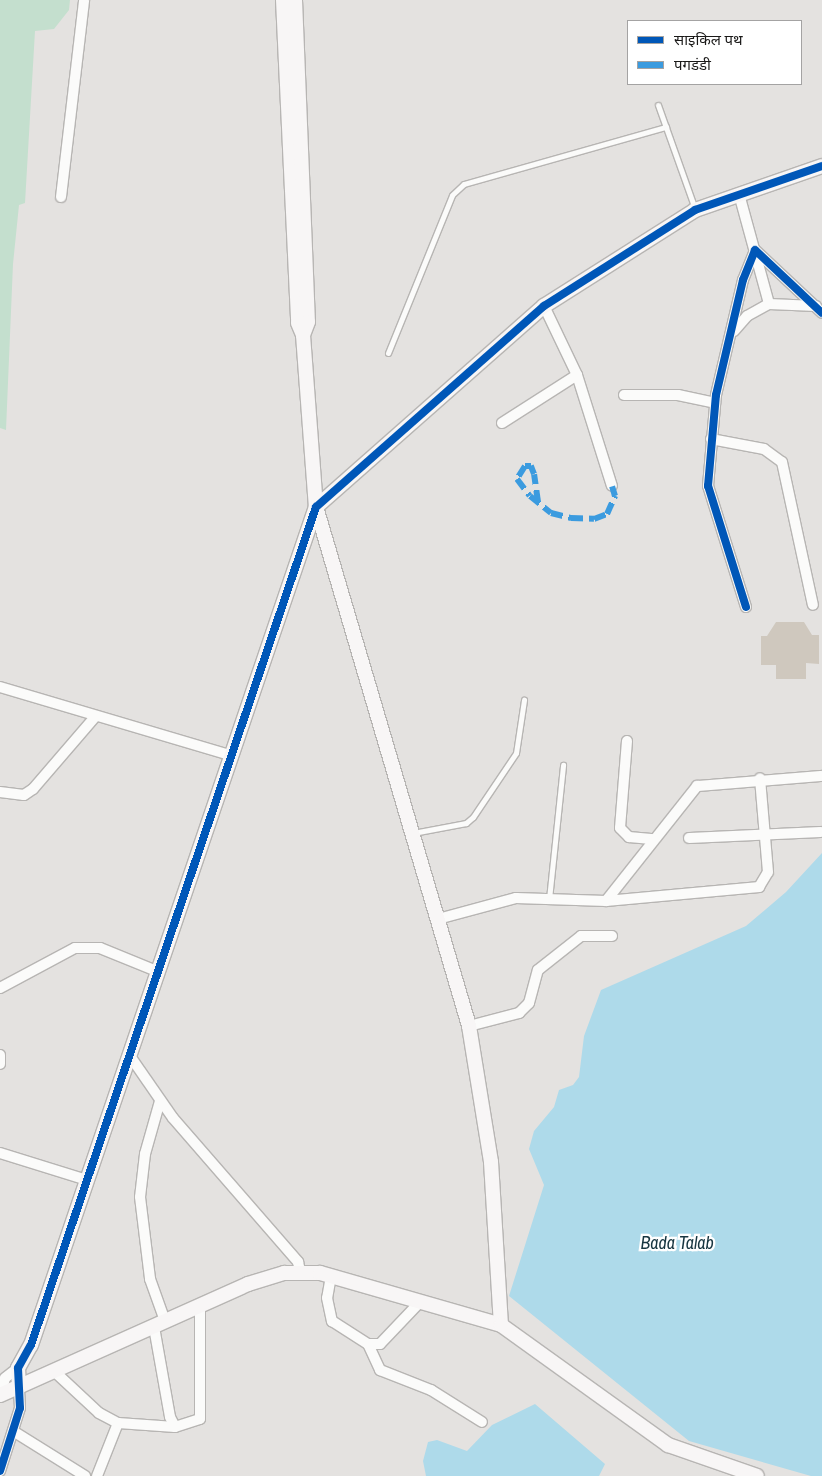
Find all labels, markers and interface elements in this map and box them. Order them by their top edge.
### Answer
legend [627,20,802,85]
text: साइकिल पथ [674,29,743,50]
text: पगडंडी [674,54,711,75]
water label: Bada Talab [640,1232,714,1254]

